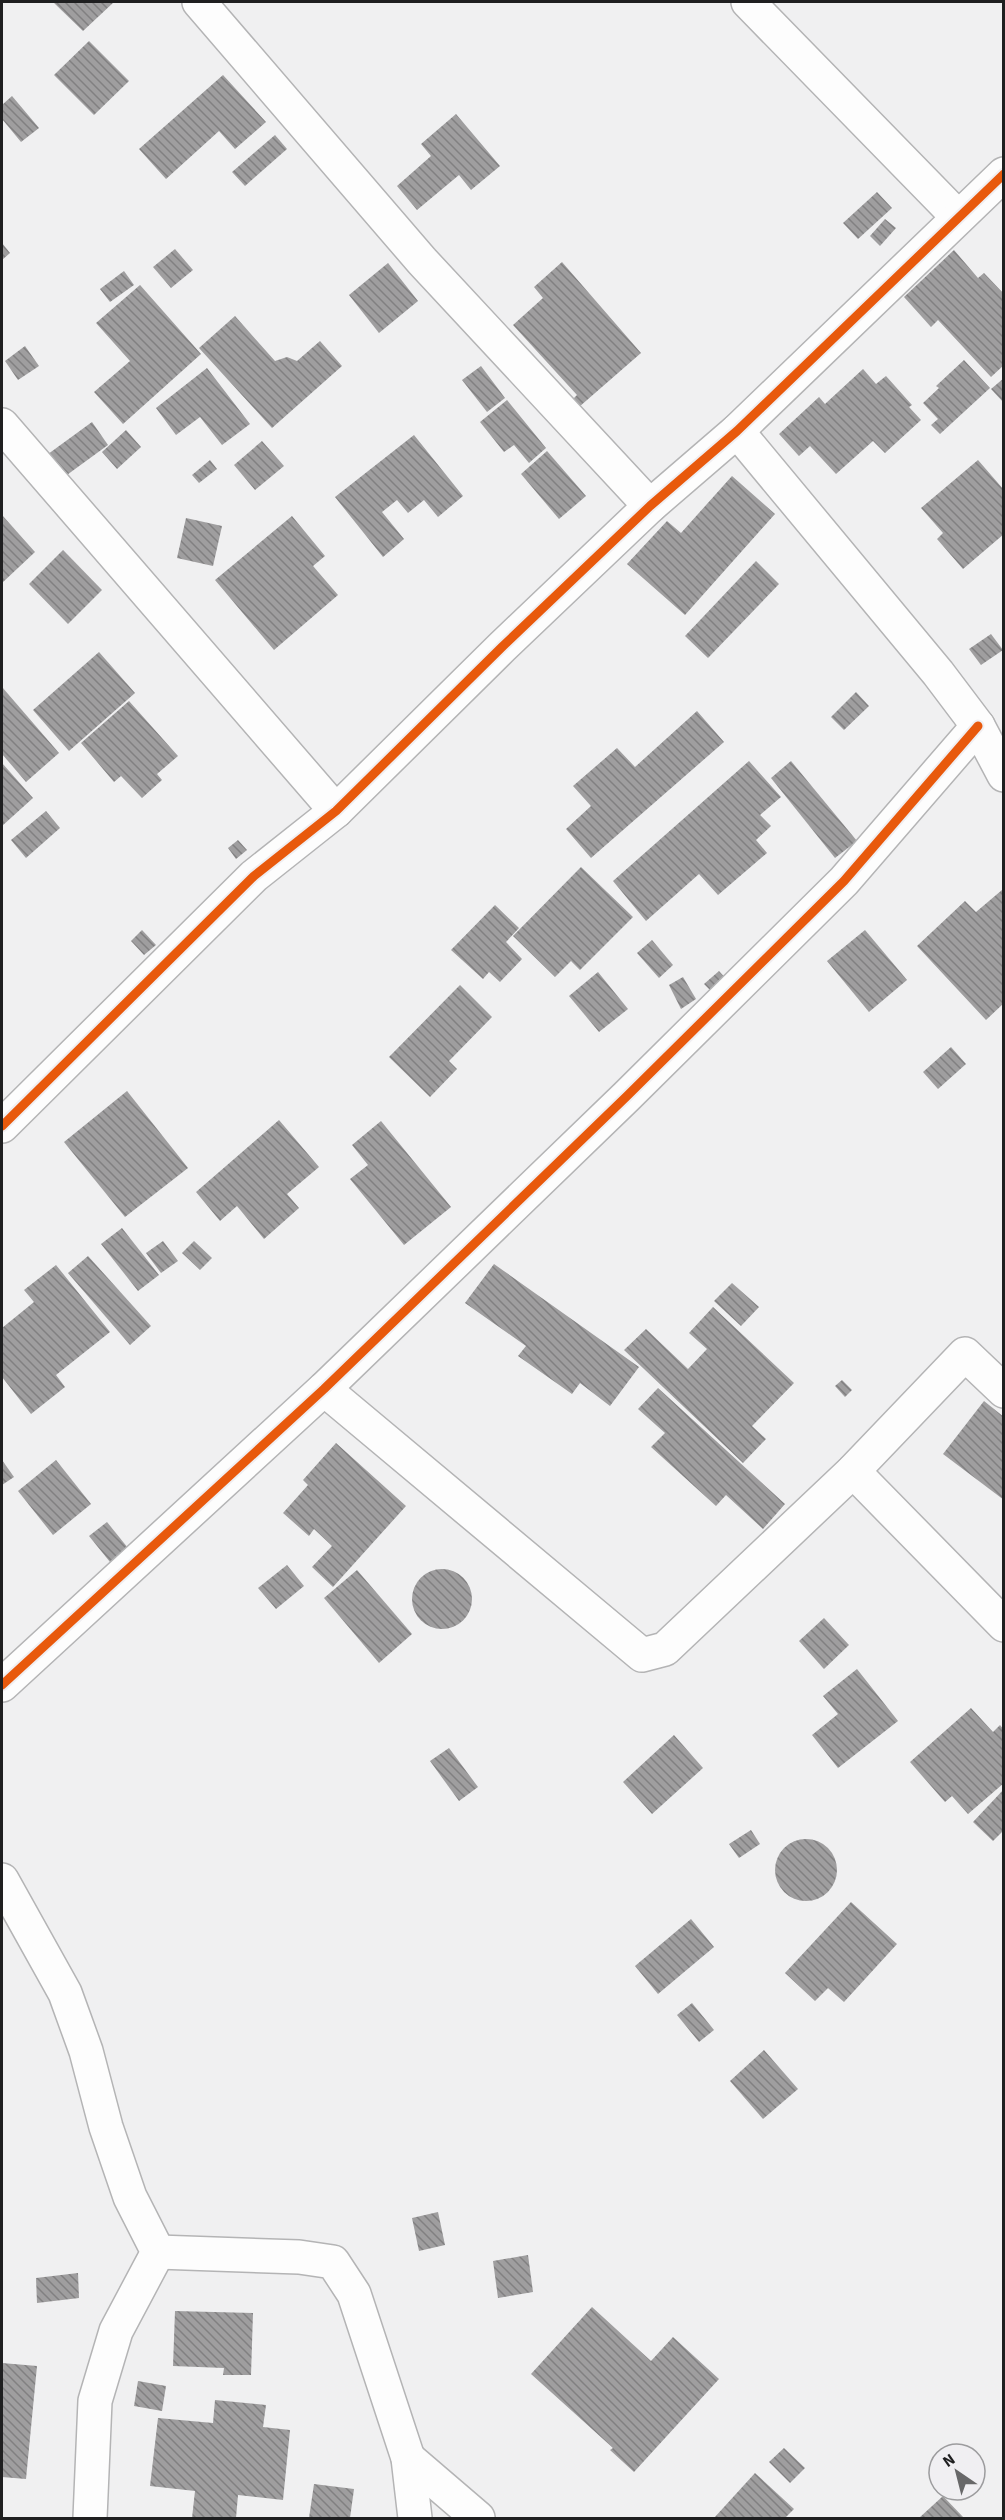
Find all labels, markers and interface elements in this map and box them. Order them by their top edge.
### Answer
north arrow [927,2442,987,2502]
text: N [938,2448,960,2473]

